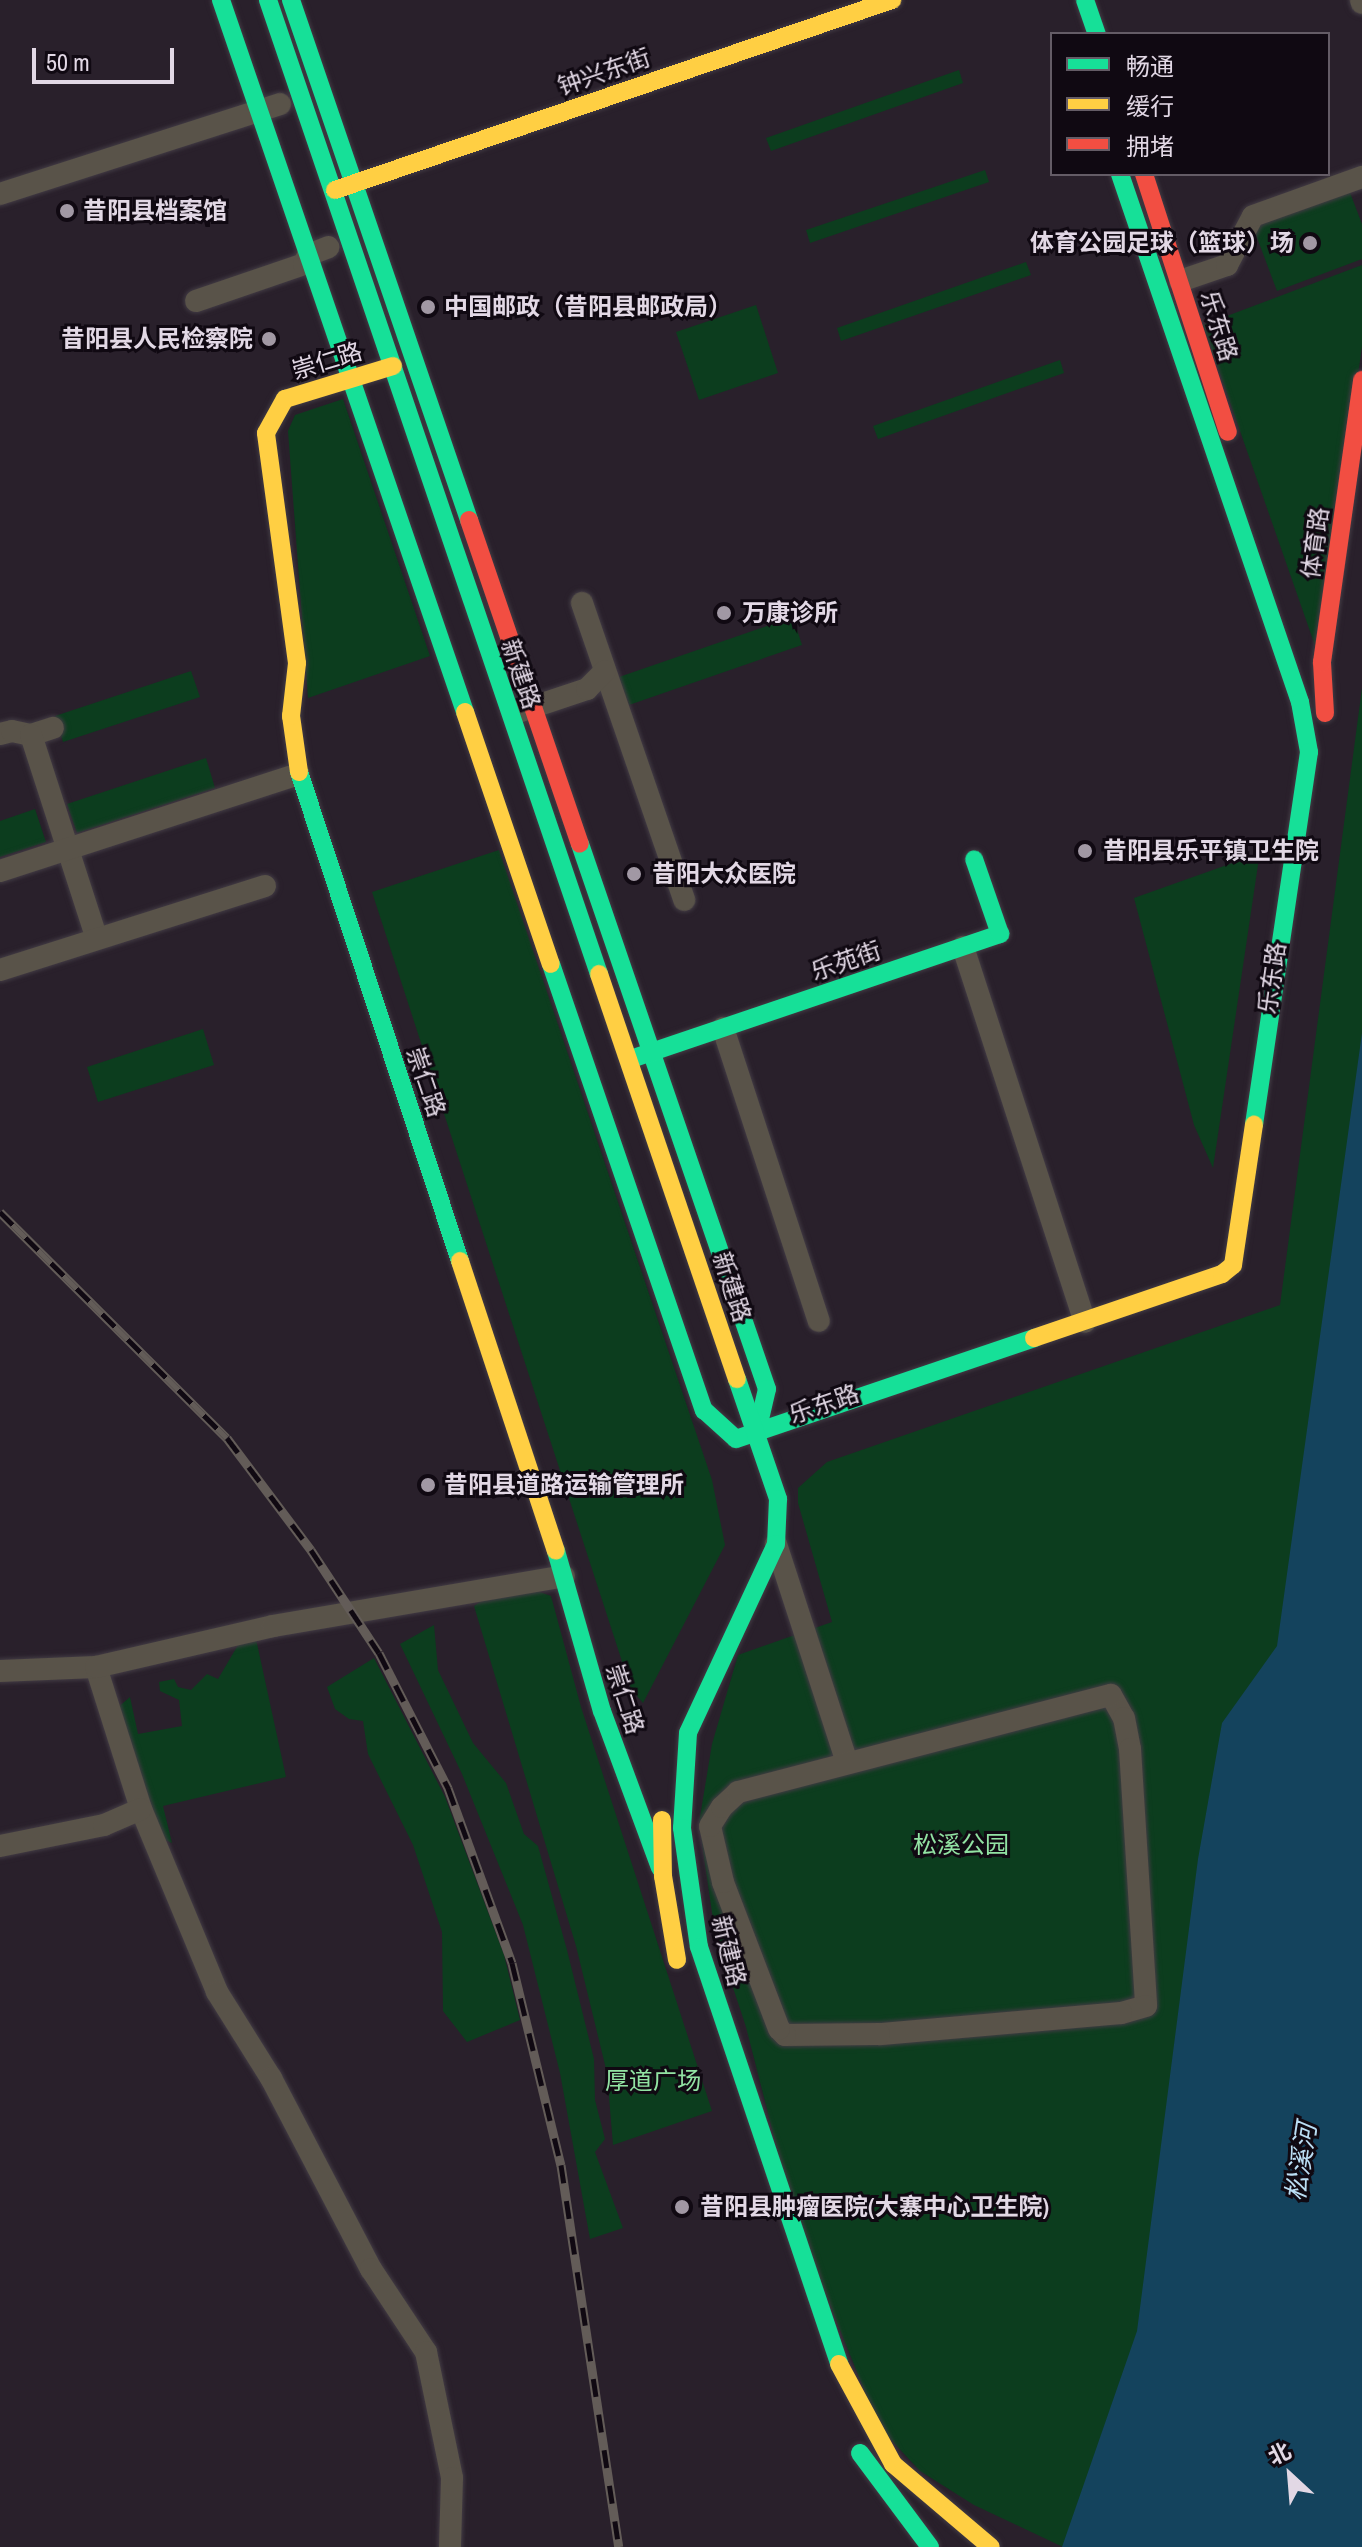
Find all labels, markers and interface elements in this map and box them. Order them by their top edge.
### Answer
scale bar [36,32,178,82]
legend [1050,32,1330,176]
street label: 钟兴东街 [554,43,654,101]
text: 50 m [46,46,90,78]
text: 畅通 [1126,50,1174,82]
text: 缓行 [1126,90,1174,122]
text: 拥堵 [1126,130,1174,162]
place label: 昔阳县档案馆 [83,197,227,225]
marker: 昔阳县档案馆 [58,202,76,220]
place label: 体育公园足球（篮球）场 [1030,229,1294,257]
marker: 体育公园足球（篮球）场 [1301,234,1319,252]
street label: 乐东路 [1195,287,1243,365]
place label: 中国邮政（昔阳县邮政局） [444,293,732,321]
marker: 中国邮政（昔阳县邮政局） [419,298,437,316]
place label: 昔阳县人民检察院 [61,325,253,353]
marker: 昔阳县人民检察院 [260,330,278,348]
street label: 崇仁路 [288,337,366,385]
street label: 体育路 [1296,505,1334,581]
place label: 万康诊所 [742,599,838,627]
marker: 万康诊所 [713,602,735,624]
street label: 新建路 [496,635,546,713]
place label: 昔阳县乐平镇卫生院 [1103,837,1319,865]
marker: 昔阳县乐平镇卫生院 [1074,840,1096,862]
place label: 昔阳大众医院 [652,860,796,888]
marker: 昔阳大众医院 [623,863,645,885]
street label: 乐苑街 [807,936,885,986]
street label: 乐东路 [1253,940,1291,1016]
street label: 崇仁路 [401,1043,451,1121]
street label: 新建路 [707,1248,757,1326]
street label: 乐东路 [785,1379,863,1429]
place label: 昔阳县道路运输管理所 [444,1471,684,1499]
marker: 昔阳县道路运输管理所 [419,1476,437,1494]
street label: 崇仁路 [600,1660,650,1738]
park label: 松溪公园 [913,1831,1009,1859]
street label: 新建路 [706,1913,752,1989]
park label: 厚道广场 [605,2067,701,2095]
water label: 松溪河 [1279,2121,1323,2203]
place label: 昔阳县肿瘤医院(大寨中心卫生院) [700,2193,1049,2221]
marker: 昔阳县肿瘤医院(大寨中心卫生院) [671,2196,693,2218]
north arrow [1250,2435,1330,2515]
text: 北 [1263,2435,1296,2472]

